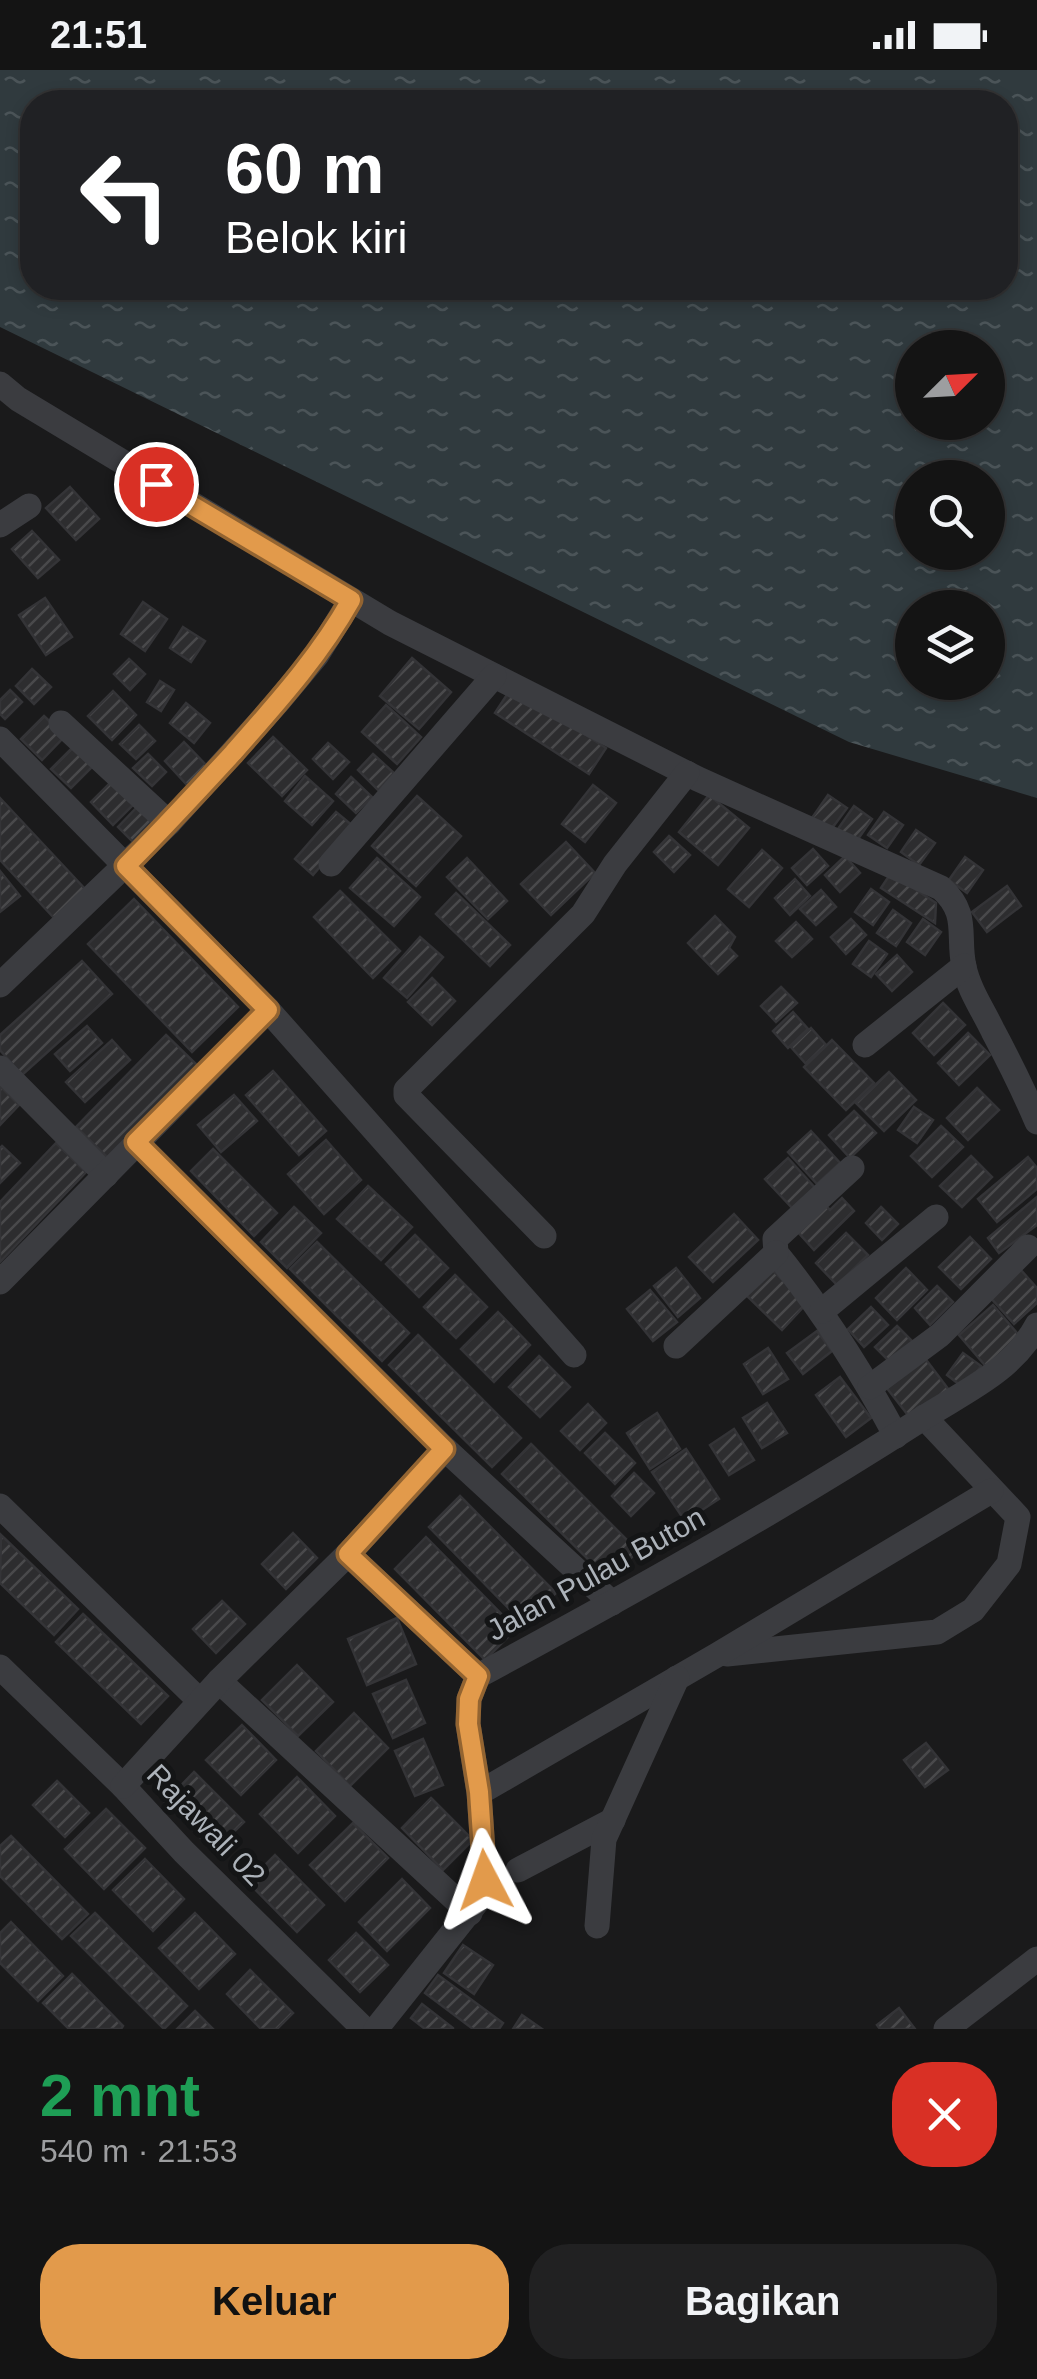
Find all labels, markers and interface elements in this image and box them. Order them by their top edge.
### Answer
text: 21:51 [50,14,147,56]
icon: left [60,130,190,260]
text: 60 m [225,130,385,208]
text: Belok kiri [225,212,408,263]
north arrow [895,330,1005,440]
map controls [895,330,1005,700]
pin [114,442,199,527]
icon: arrive [129,457,184,512]
button: search [895,460,1005,570]
button: layers [895,590,1005,700]
street label: Jalan Pulau Buton [481,1500,710,1647]
street label: Rajawali 02 [141,1757,272,1892]
position arrow [433,1828,537,1932]
text: 2 mnt [40,2062,200,2129]
button: close [892,2062,997,2167]
text: 540 m · 21:53 [40,2133,237,2169]
button: Keluar [40,2244,509,2359]
button: Bagikan [529,2244,997,2359]

